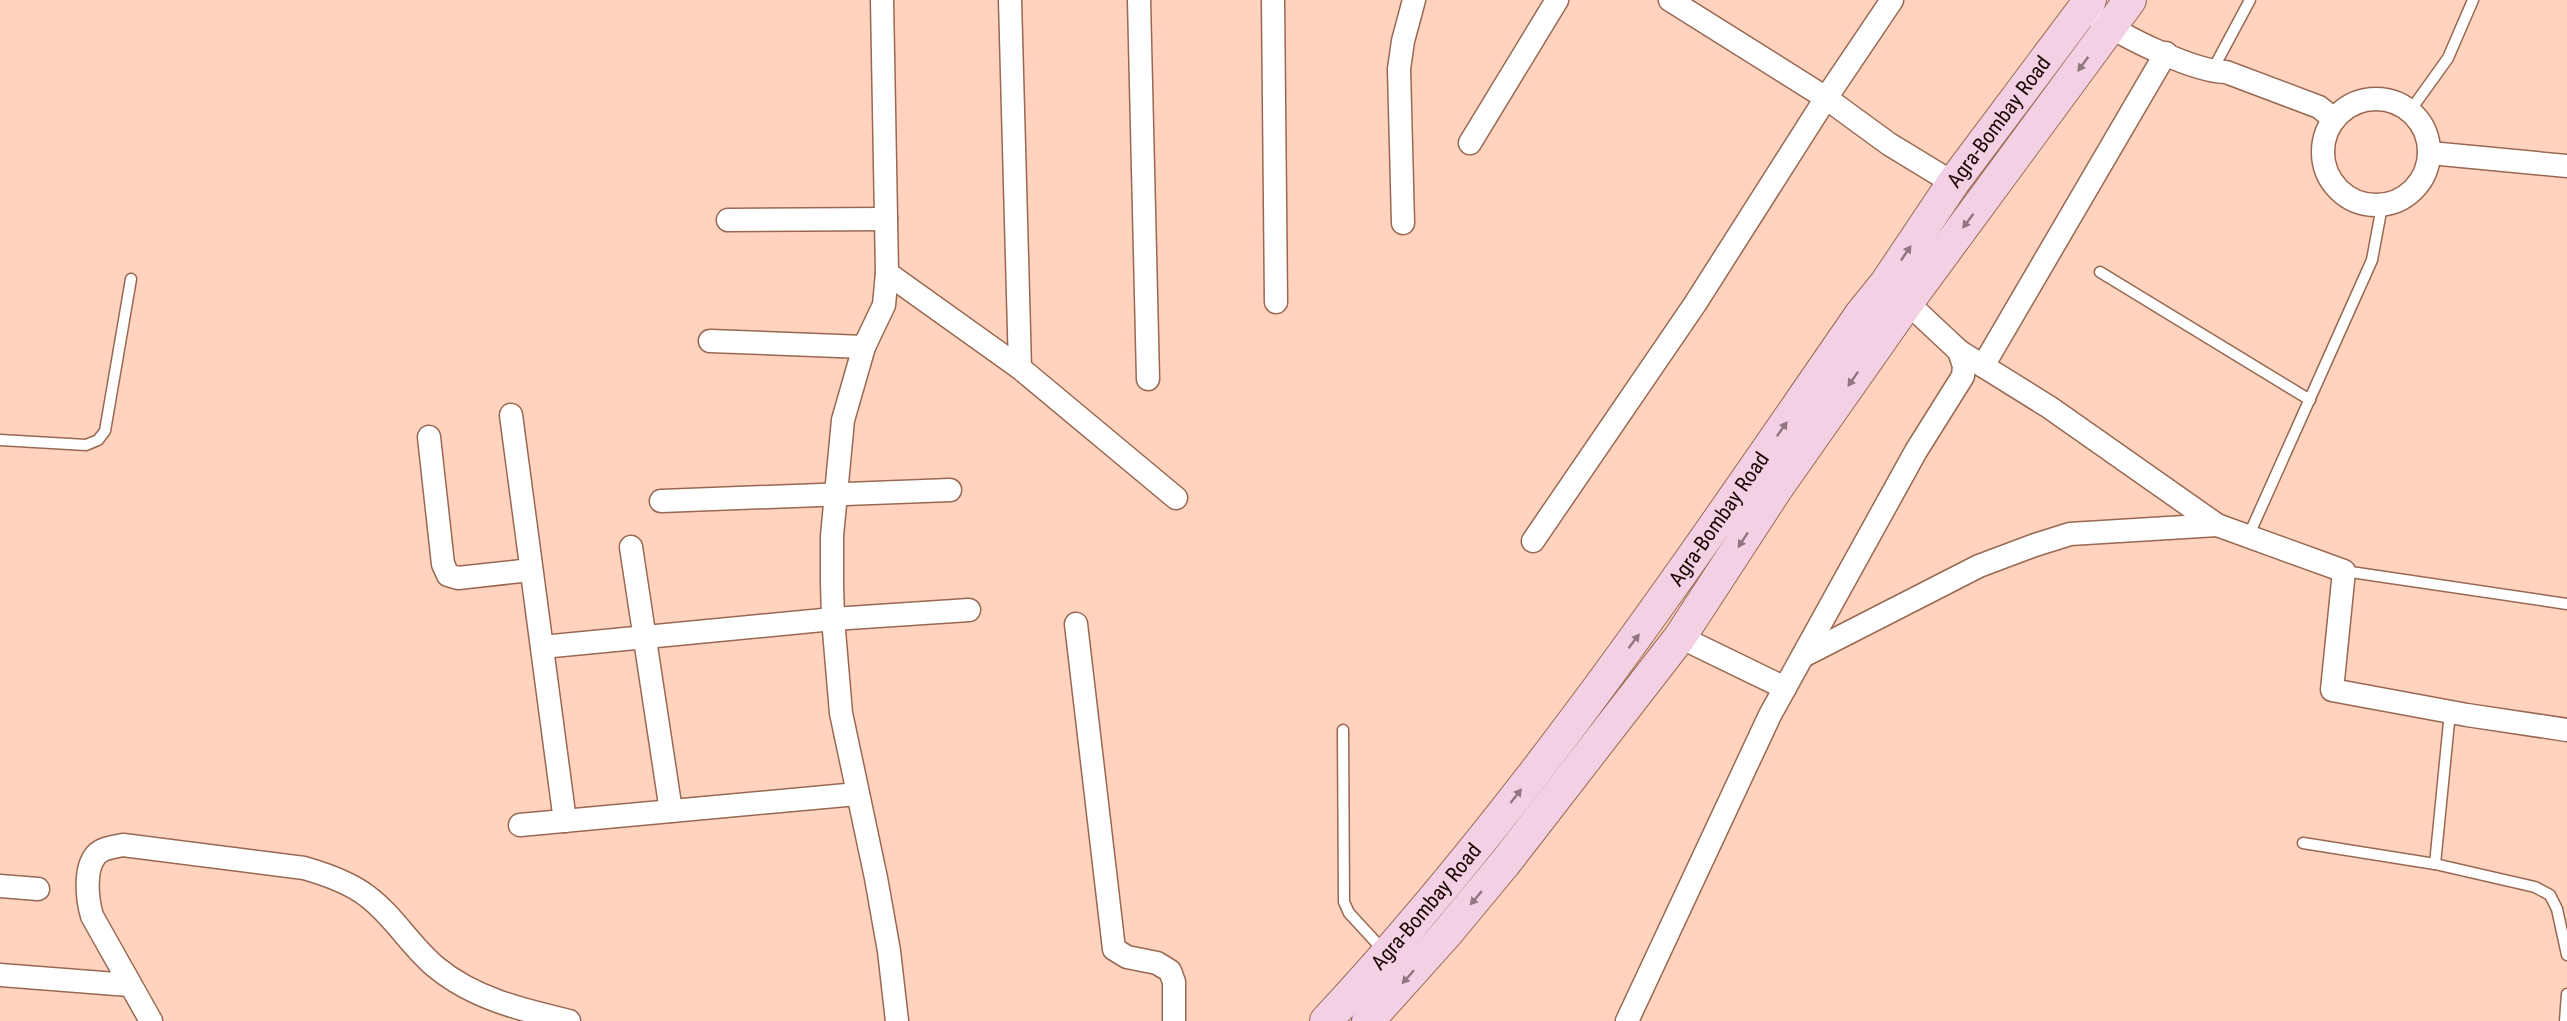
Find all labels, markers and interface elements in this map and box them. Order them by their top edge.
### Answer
street label: Agra-Bombay Road [1942,52,2056,192]
one-way arrow [2077,56,2089,72]
one-way arrow [1962,214,1974,229]
one-way arrow [1900,245,1912,261]
one-way arrow [1848,371,1859,387]
one-way arrow [1776,421,1787,437]
street label: Agra-Bombay Road [1664,448,1774,591]
one-way arrow [1737,532,1748,548]
one-way arrow [1628,633,1640,648]
one-way arrow [1510,788,1522,804]
street label: Agra-Bombay Road [1366,839,1486,975]
one-way arrow [1470,890,1483,905]
one-way arrow [1402,969,1415,984]

